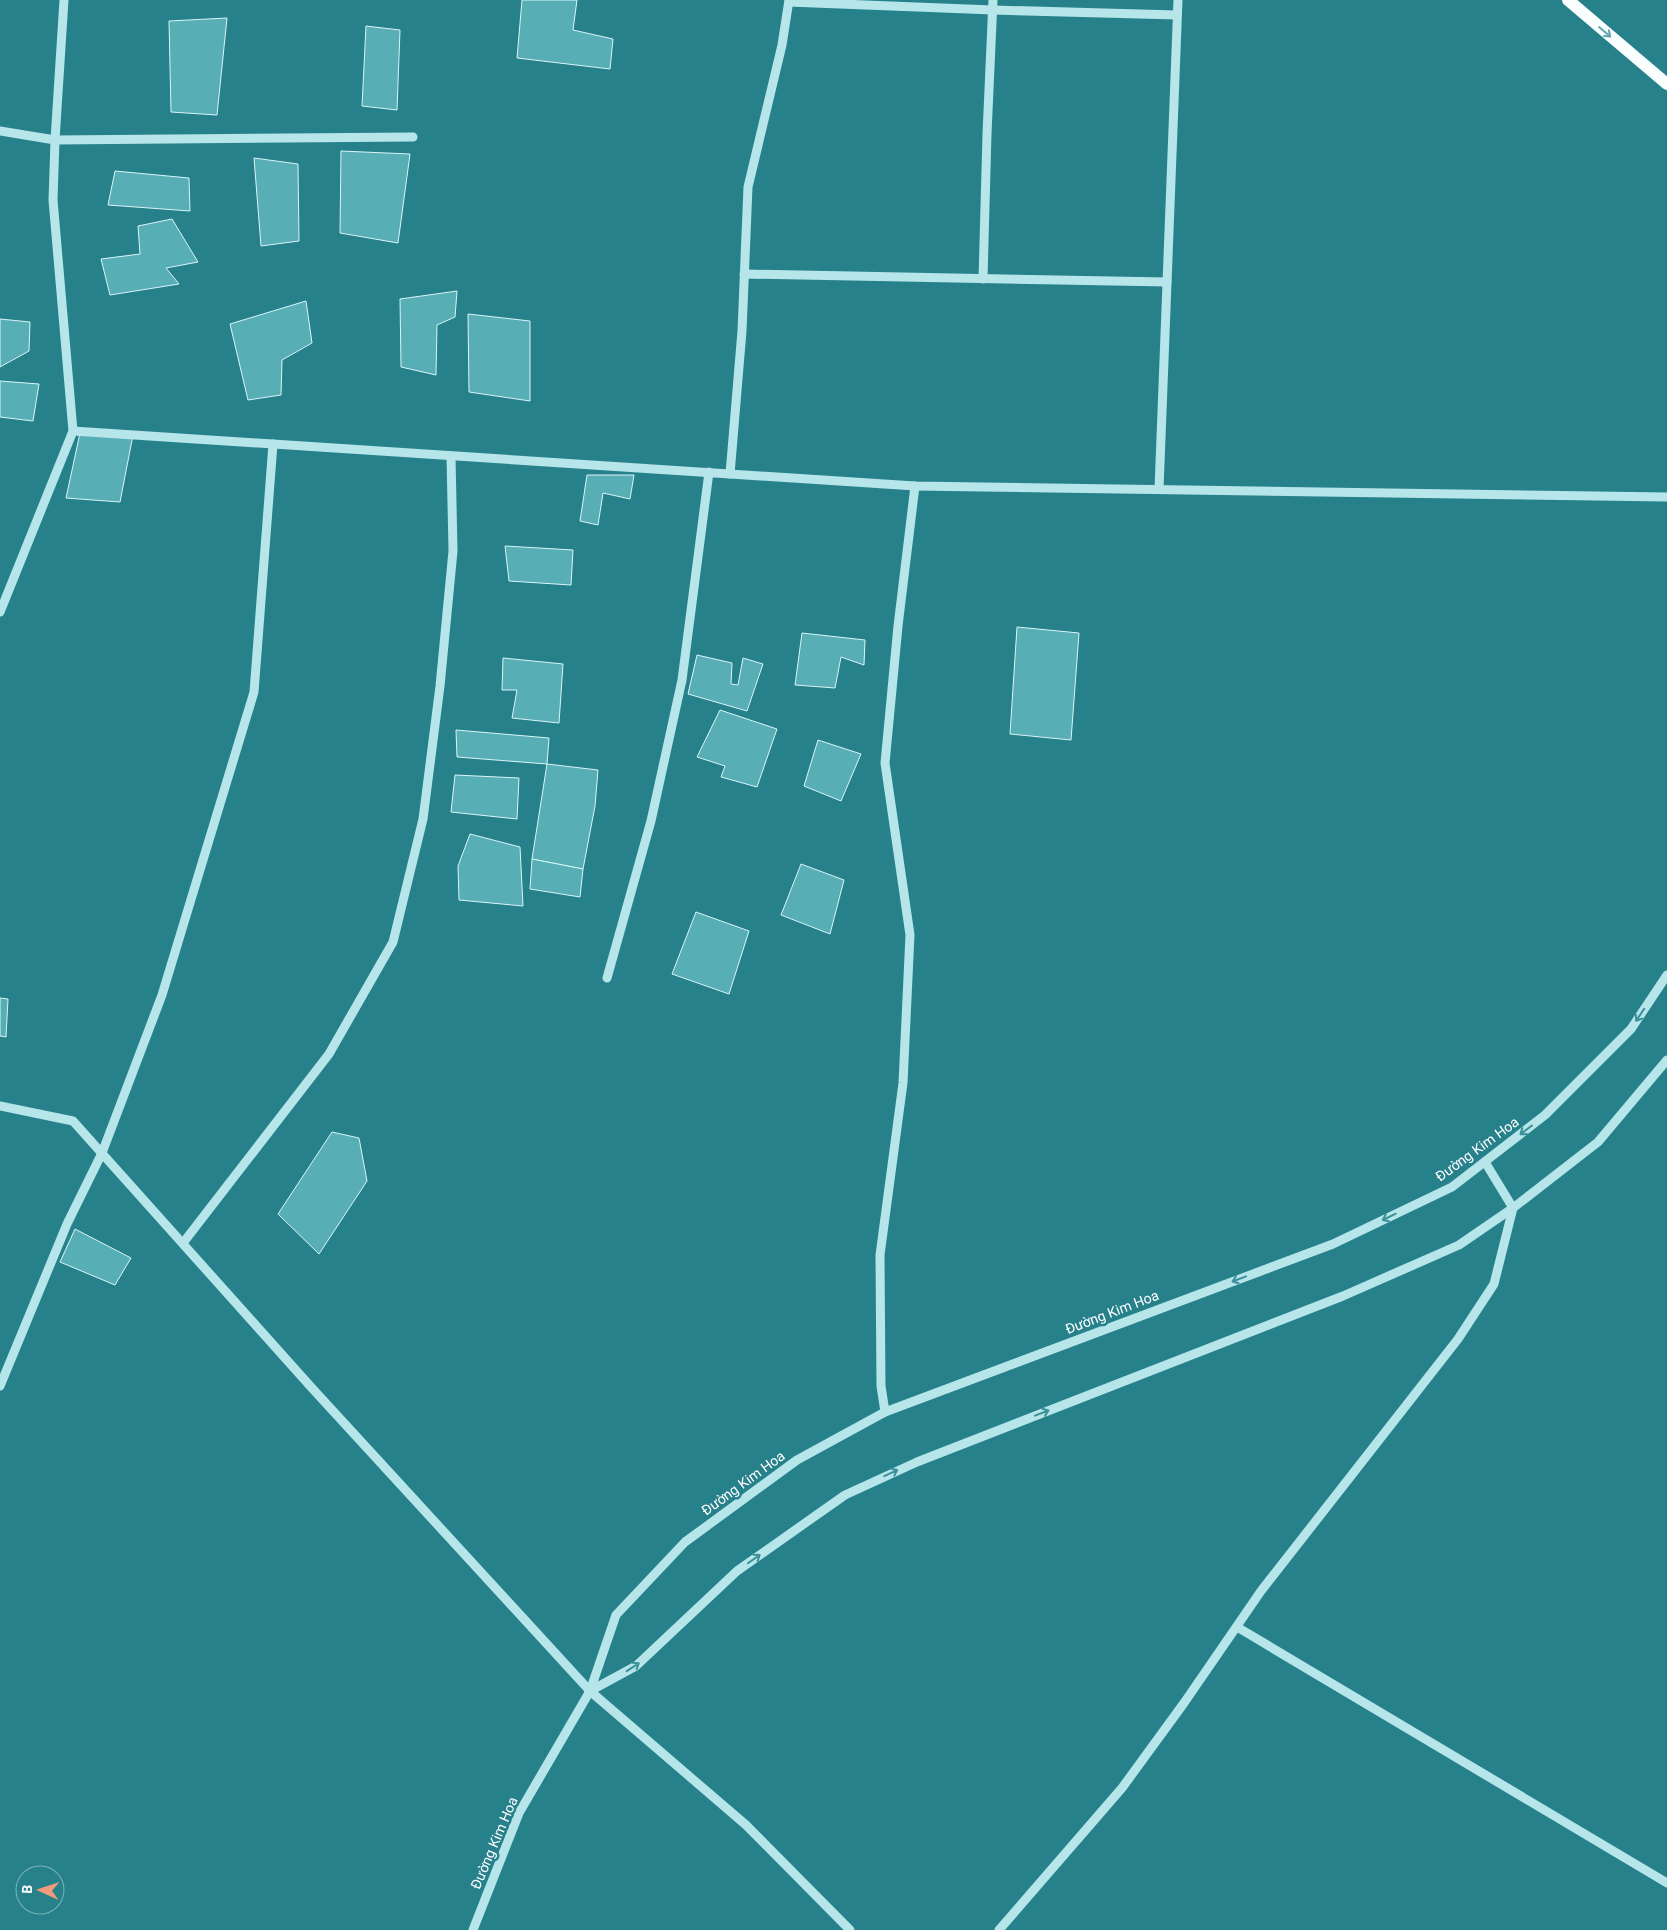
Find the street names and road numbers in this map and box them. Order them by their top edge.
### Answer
street label: Đường Kim Hoa [1432,1114,1522,1184]
street label: Đường Kim Hoa [1063,1287,1161,1337]
street label: Đường Kim Hoa [698,1448,788,1518]
street label: Đường Kim Hoa [467,1794,521,1892]

